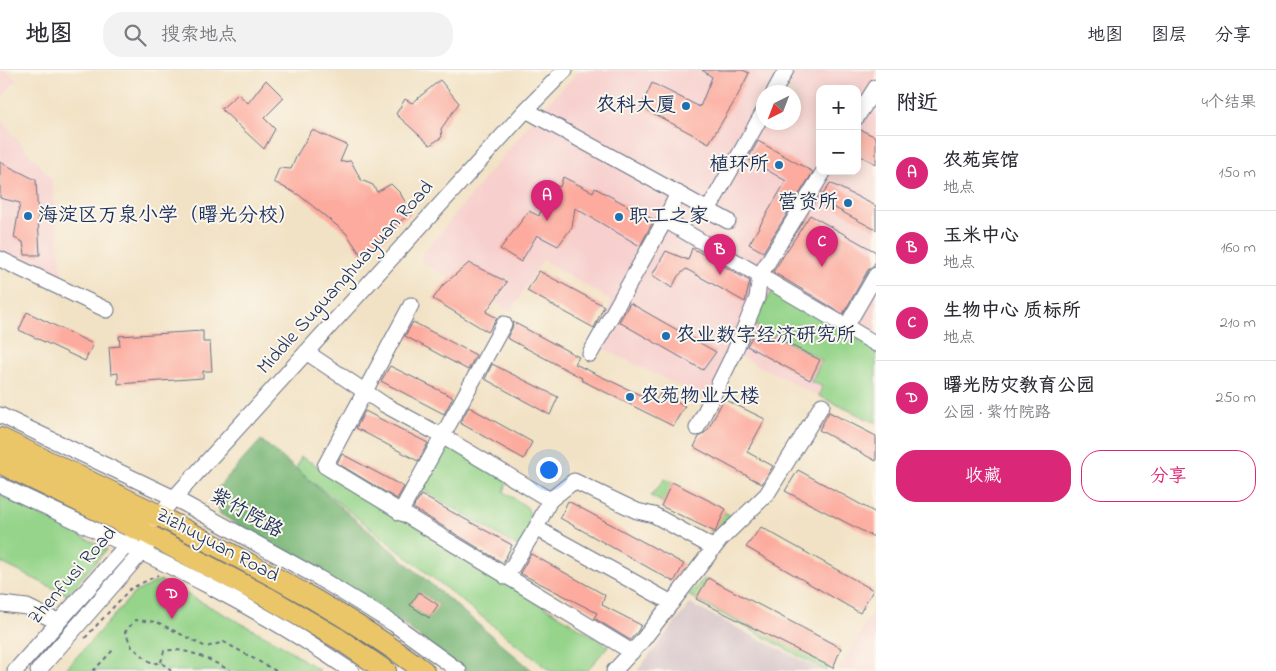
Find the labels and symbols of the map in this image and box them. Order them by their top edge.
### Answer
north arrow [756,85,801,130]
place label: 农科大厦 [596,92,676,121]
marker: 农科大厦 [680,100,692,112]
place label: 植环所 [709,151,769,180]
marker: 植环所 [773,159,785,171]
street label: Middle Suguanghuayuan Road [251,175,442,382]
pin: A [531,180,563,221]
place label: 营资所 [778,189,838,218]
marker: 营资所 [842,197,854,209]
place label: 海淀区万泉小学（曙光分校） [38,202,298,231]
place label: 职工之家 [629,203,709,232]
marker: 海淀区万泉小学（曙光分校） [22,210,34,222]
marker: 职工之家 [613,211,625,223]
pin: C [806,226,838,267]
pin: B [704,234,736,275]
place label: 农业数字经济研究所 [676,322,856,351]
marker: 农业数字经济研究所 [660,330,672,342]
place label: 农苑物业大楼 [640,383,760,412]
marker: 农苑物业大楼 [624,391,636,403]
your location [536,457,562,483]
street label: 紫竹院路 [204,482,289,547]
street label: Zizhuyuan Road [150,501,284,591]
street label: Zhenfusi Road [22,520,124,632]
pin: D [156,578,188,619]

